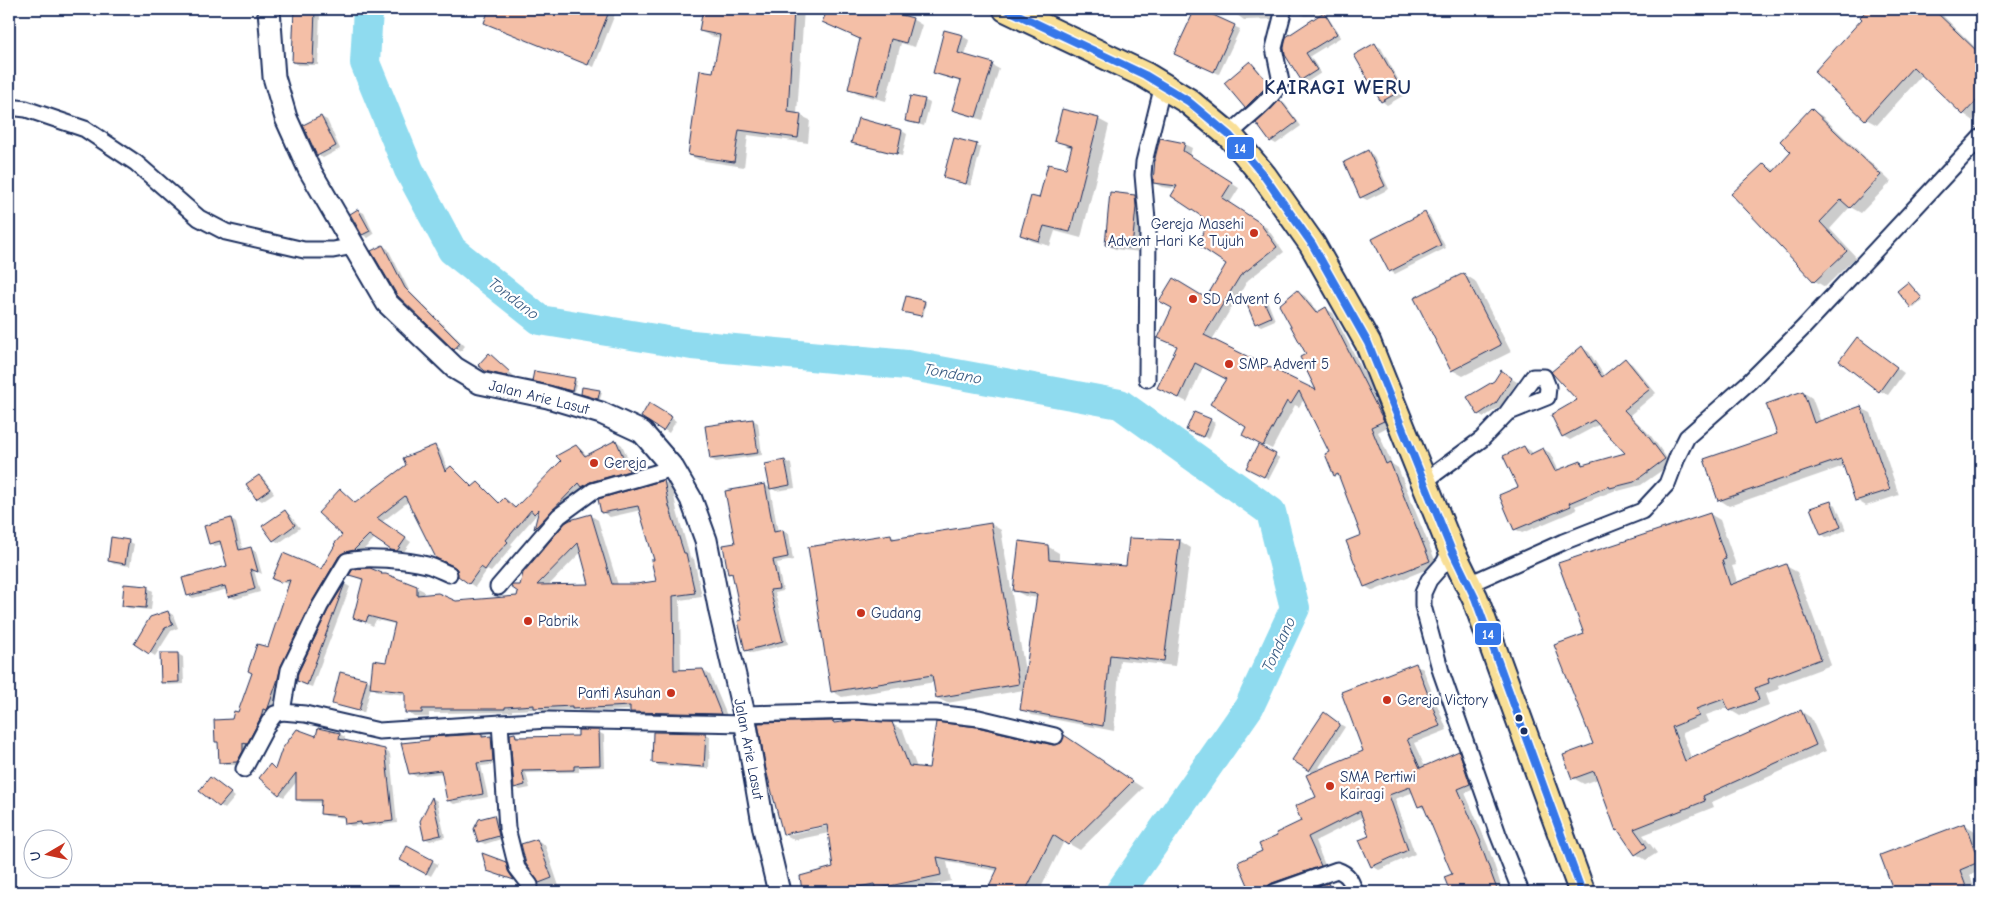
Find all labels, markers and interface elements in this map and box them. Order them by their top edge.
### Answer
district label: KAIRAGI WERU [1264,76,1412,99]
line badge: 14 [1226,136,1255,160]
text: 14 [1234,140,1246,157]
place label: Gereja Masehi Advent Hari Ke Tujuh [1108,215,1244,250]
marker: Gereja Masehi Advent Hari Ke Tujuh [1248,227,1260,239]
water label: Tondano [485,274,542,324]
place label: SD Advent 6 [1203,290,1282,308]
marker: SD Advent 6 [1187,293,1199,305]
place label: SMP Advent 5 [1239,355,1329,373]
marker: SMP Advent 5 [1223,358,1235,370]
water label: Tondano [923,360,983,388]
street label: Jalan Arie Lasut [487,376,592,418]
place label: Gereja [604,454,647,472]
marker: Gereja [588,457,600,469]
place label: Gudang [871,604,921,622]
marker: Gudang [855,607,867,619]
place label: Pabrik [538,612,579,630]
water label: Tondano [1258,614,1299,675]
marker: Pabrik [522,615,534,627]
line badge: 14 [1474,622,1502,646]
text: 14 [1482,626,1494,643]
place label: Panti Asuhan [578,684,661,702]
marker: Panti Asuhan [665,687,677,699]
place label: Gereja Victory [1397,691,1488,709]
marker: Gereja Victory [1381,694,1393,706]
street label: Jalan Arie Lasut [730,697,768,802]
unlabelled marker [1514,713,1524,723]
unlabelled marker [1519,726,1529,736]
place label: SMA Pertiwi Kairagi [1340,768,1416,803]
marker: SMA Pertiwi Kairagi [1324,780,1336,792]
north arrow [22,828,72,878]
text: U [27,850,45,862]

